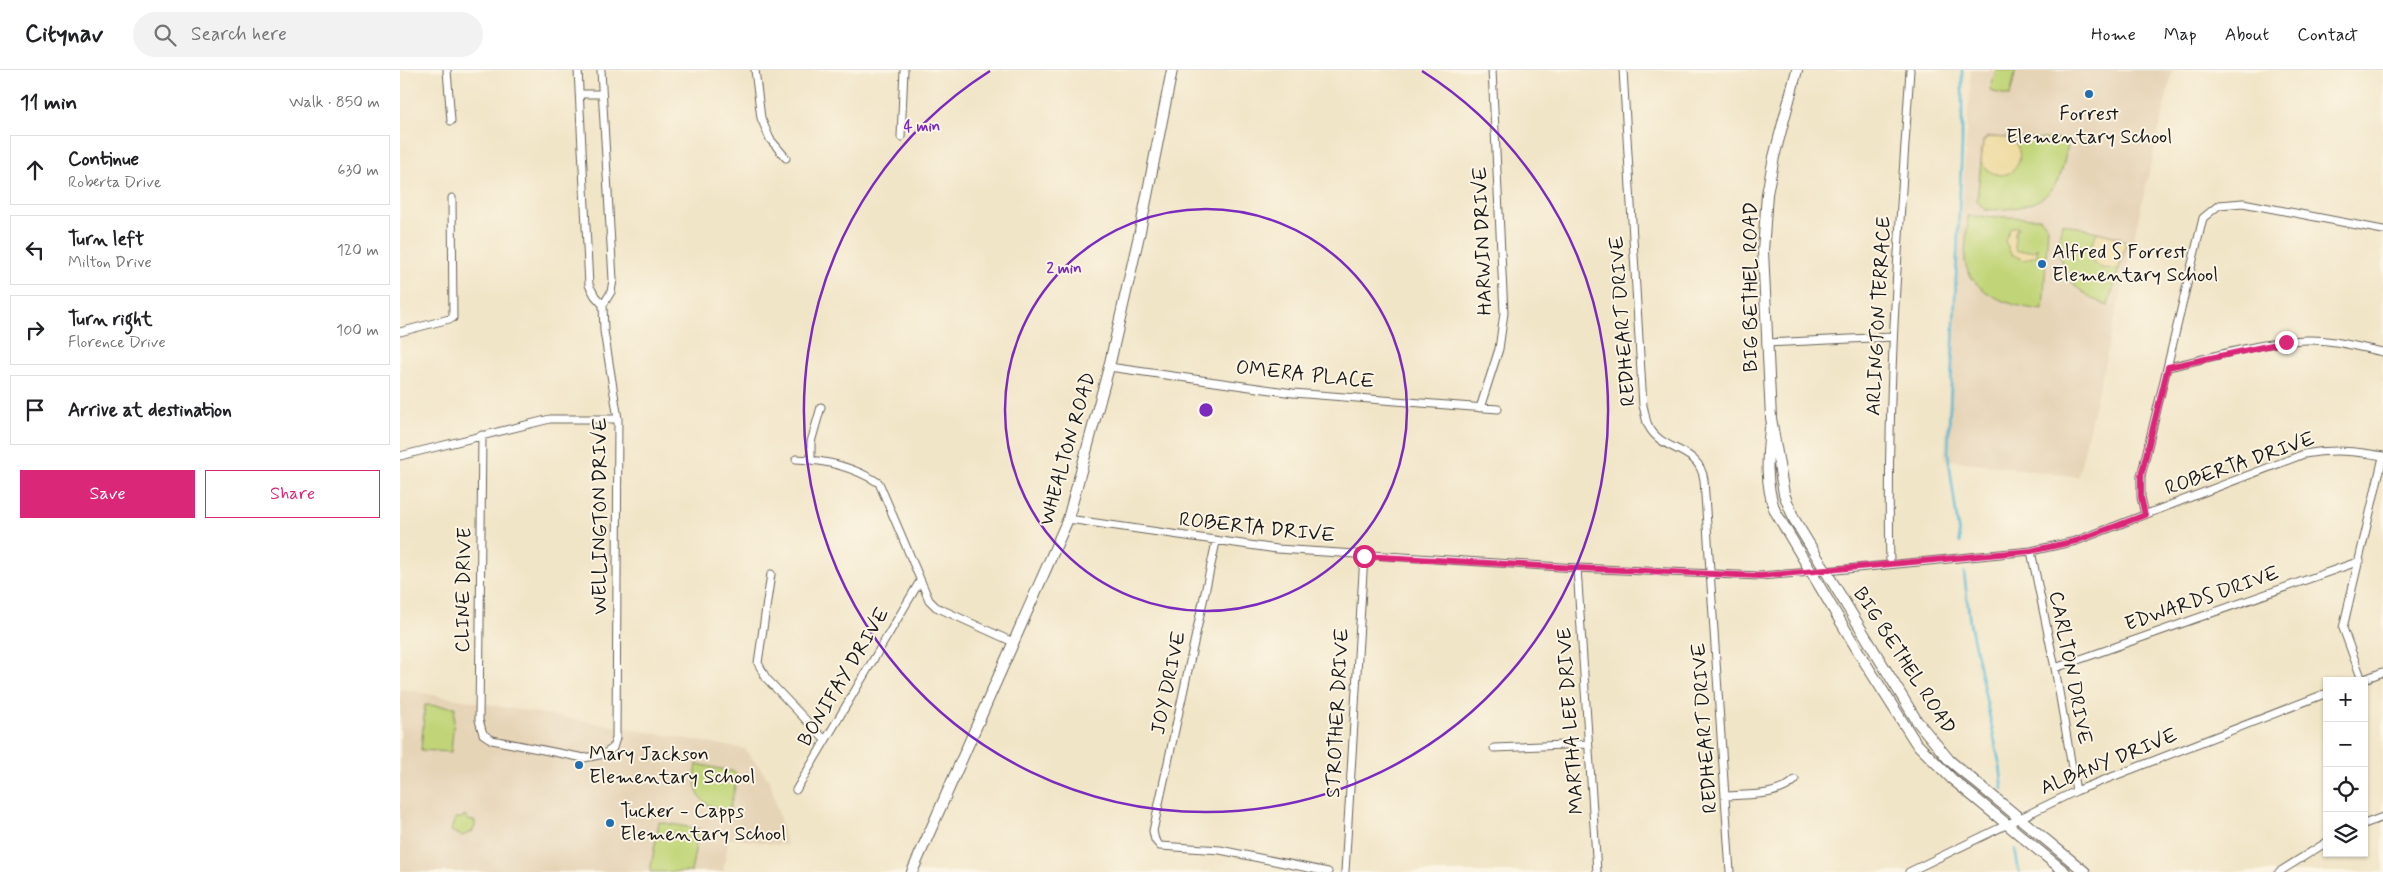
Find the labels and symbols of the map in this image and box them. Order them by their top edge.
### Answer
marker: Forrest Elementary School [2083,88,2095,100]
place label: Forrest Elementary School [2006,101,2172,151]
text: 4 min [904,117,940,137]
street label: HARWIN DRIVE [1467,166,1499,316]
street label: BIG BETHEL ROAD [1738,202,1765,372]
street label: ARLINGTON TERRACE [1860,215,1898,417]
street label: REDHEART DRIVE [1604,235,1642,407]
place label: Alfred S Forrest Elementary School [2052,239,2218,289]
marker: Alfred S Forrest Elementary School [2036,258,2048,270]
text: 2 min [1046,259,1082,279]
route end [2275,331,2298,354]
street label: OMERA PLACE [1234,354,1376,396]
street label: WHEALTON ROAD [1033,369,1103,529]
centre of rings [1197,401,1215,419]
street label: WELLINGTON DRIVE [587,417,614,615]
street label: ROBERTA DRIVE [2161,426,2319,502]
street label: ROBERTA DRIVE [1178,506,1336,550]
street label: CLINE DRIVE [449,527,479,653]
route start [1353,545,1376,568]
street label: EDWARDS DRIVE [2121,560,2283,638]
street label: BIG BETHEL ROAD [1846,582,1962,740]
street label: CARLTON DRIVE [2042,589,2098,747]
street label: BONIFAY DRIVE [792,602,896,752]
street label: STROTHER DRIVE [1320,627,1356,799]
street label: MARTHA LEE DRIVE [1551,627,1591,815]
street label: JOY DRIVE [1145,629,1193,737]
street label: REDHEART DRIVE [1686,642,1724,814]
street label: ALBANY DRIVE [2036,722,2182,802]
place label: Mary Jackson Elementary School [589,741,755,791]
marker: Mary Jackson Elementary School [573,759,585,771]
place label: Tucker - Capps Elementary School [620,798,786,848]
marker: Tucker - Capps Elementary School [604,817,616,829]

